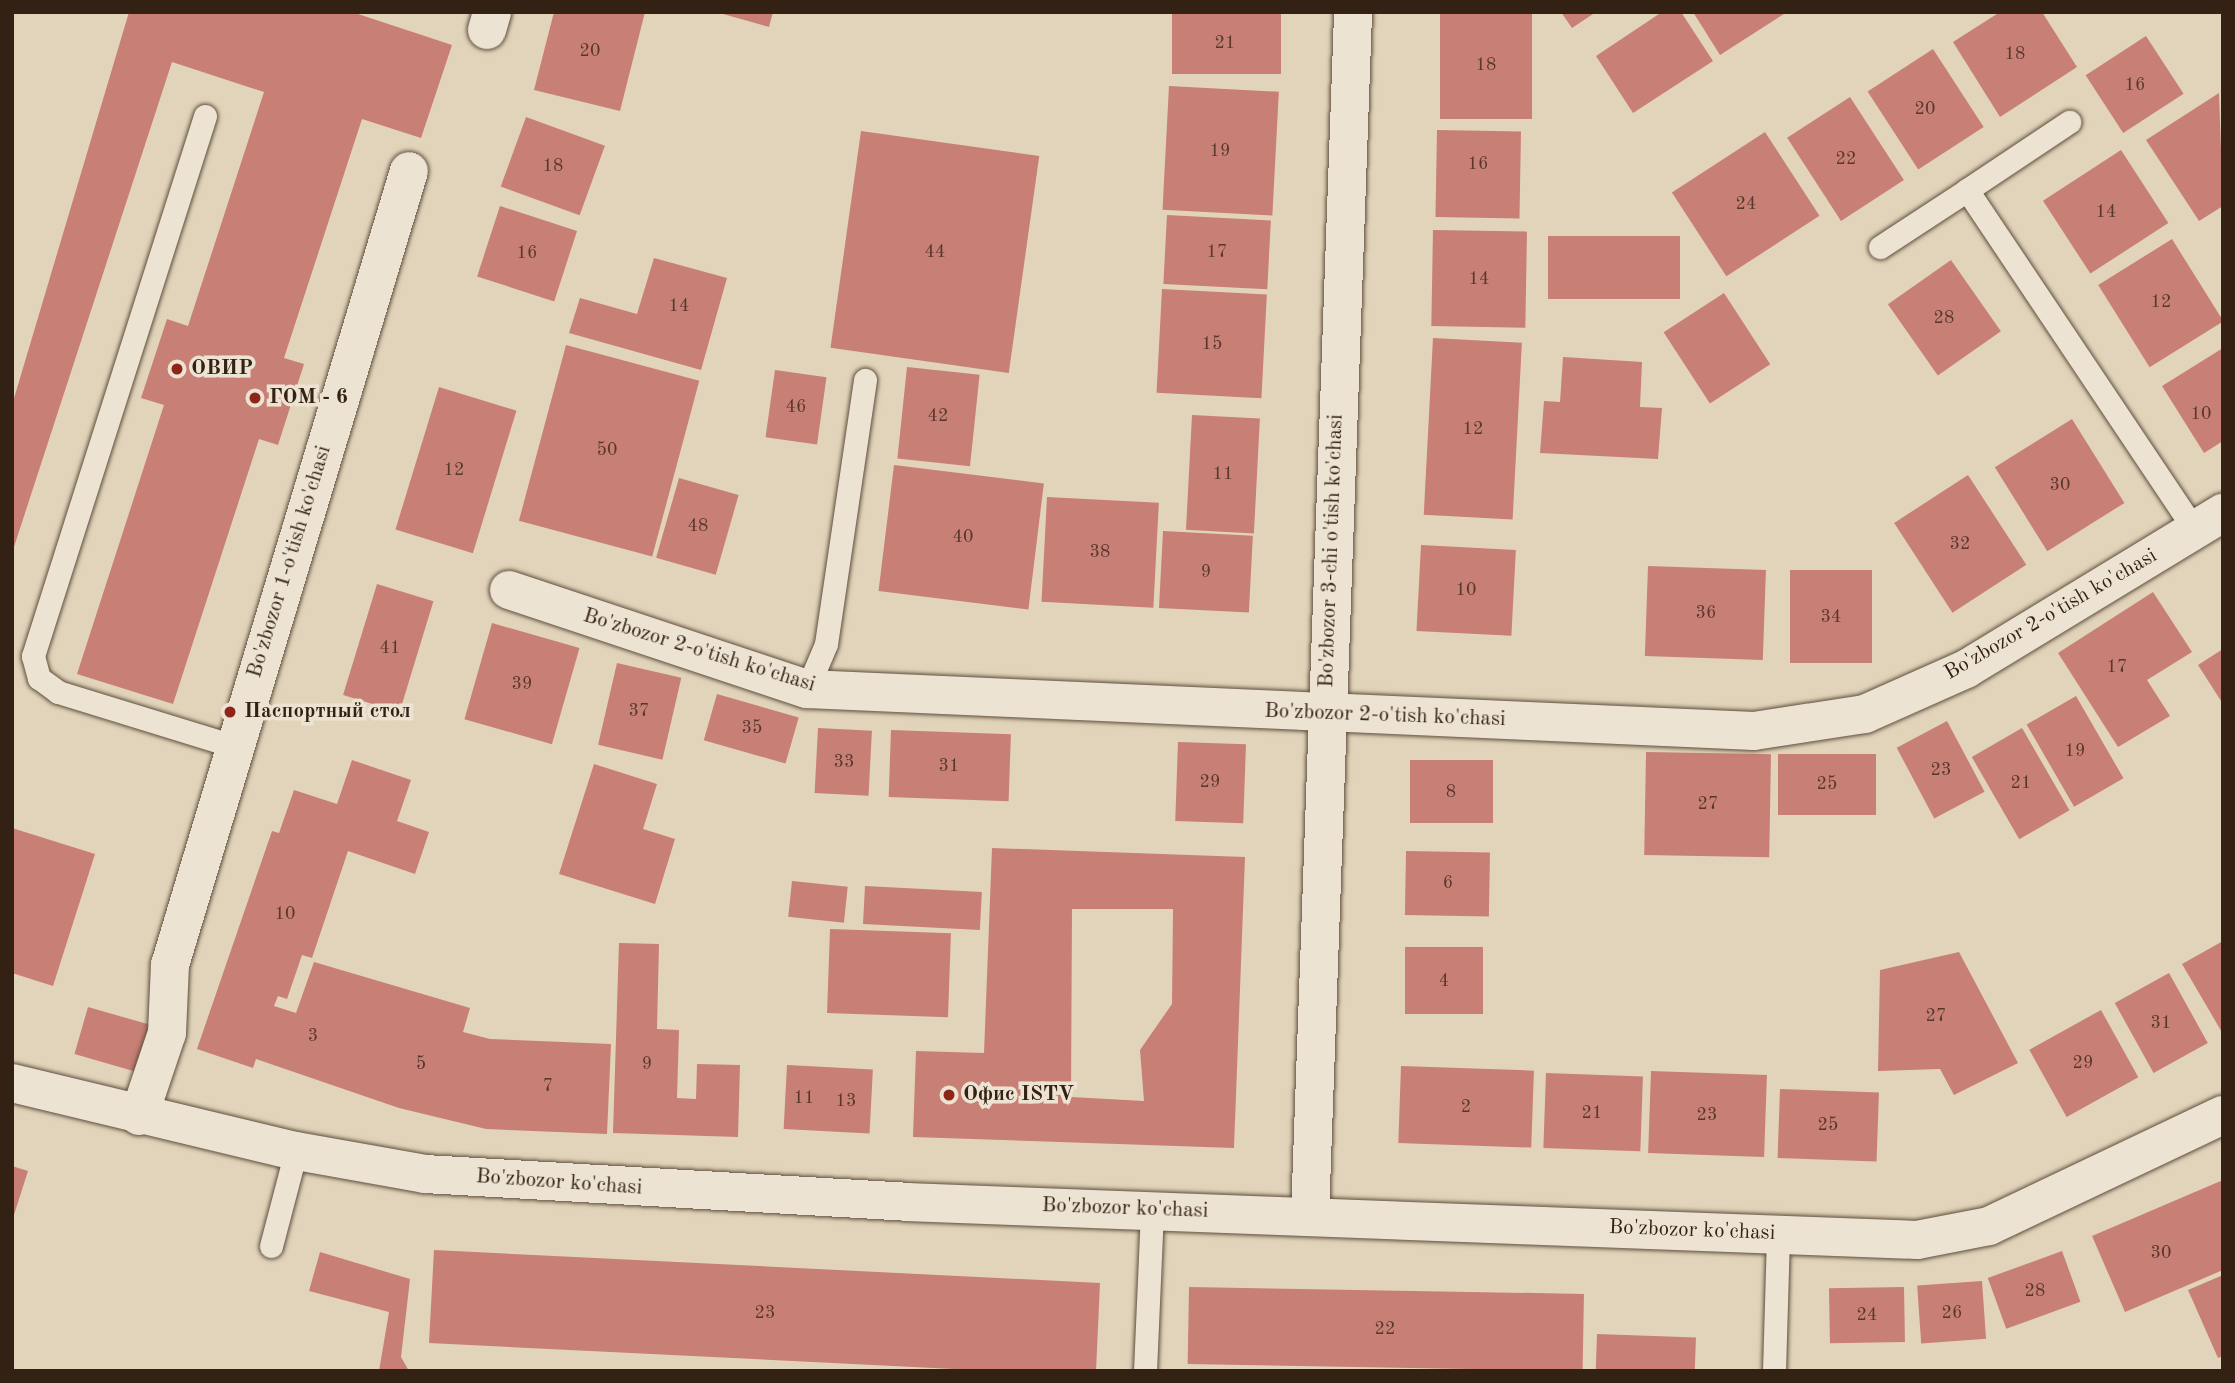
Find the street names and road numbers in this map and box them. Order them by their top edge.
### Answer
street label: Bo'zbozor 3-chi o'tish ko'chasi [1315,414,1349,688]
street label: Bo'zbozor 1-o'tish ko'chasi [243,443,337,681]
street label: Bo'zbozor 2-o'tish ko'chasi [1940,544,2162,686]
street label: Bo'zbozor 2-o'tish ko'chasi [580,604,818,698]
street label: Bo'zbozor 2-o'tish ko'chasi [1264,699,1506,733]
street label: Bo'zbozor ko'chasi [475,1165,643,1201]
street label: Bo'zbozor ko'chasi [1041,1194,1209,1224]
street label: Bo'zbozor ko'chasi [1608,1216,1776,1246]

